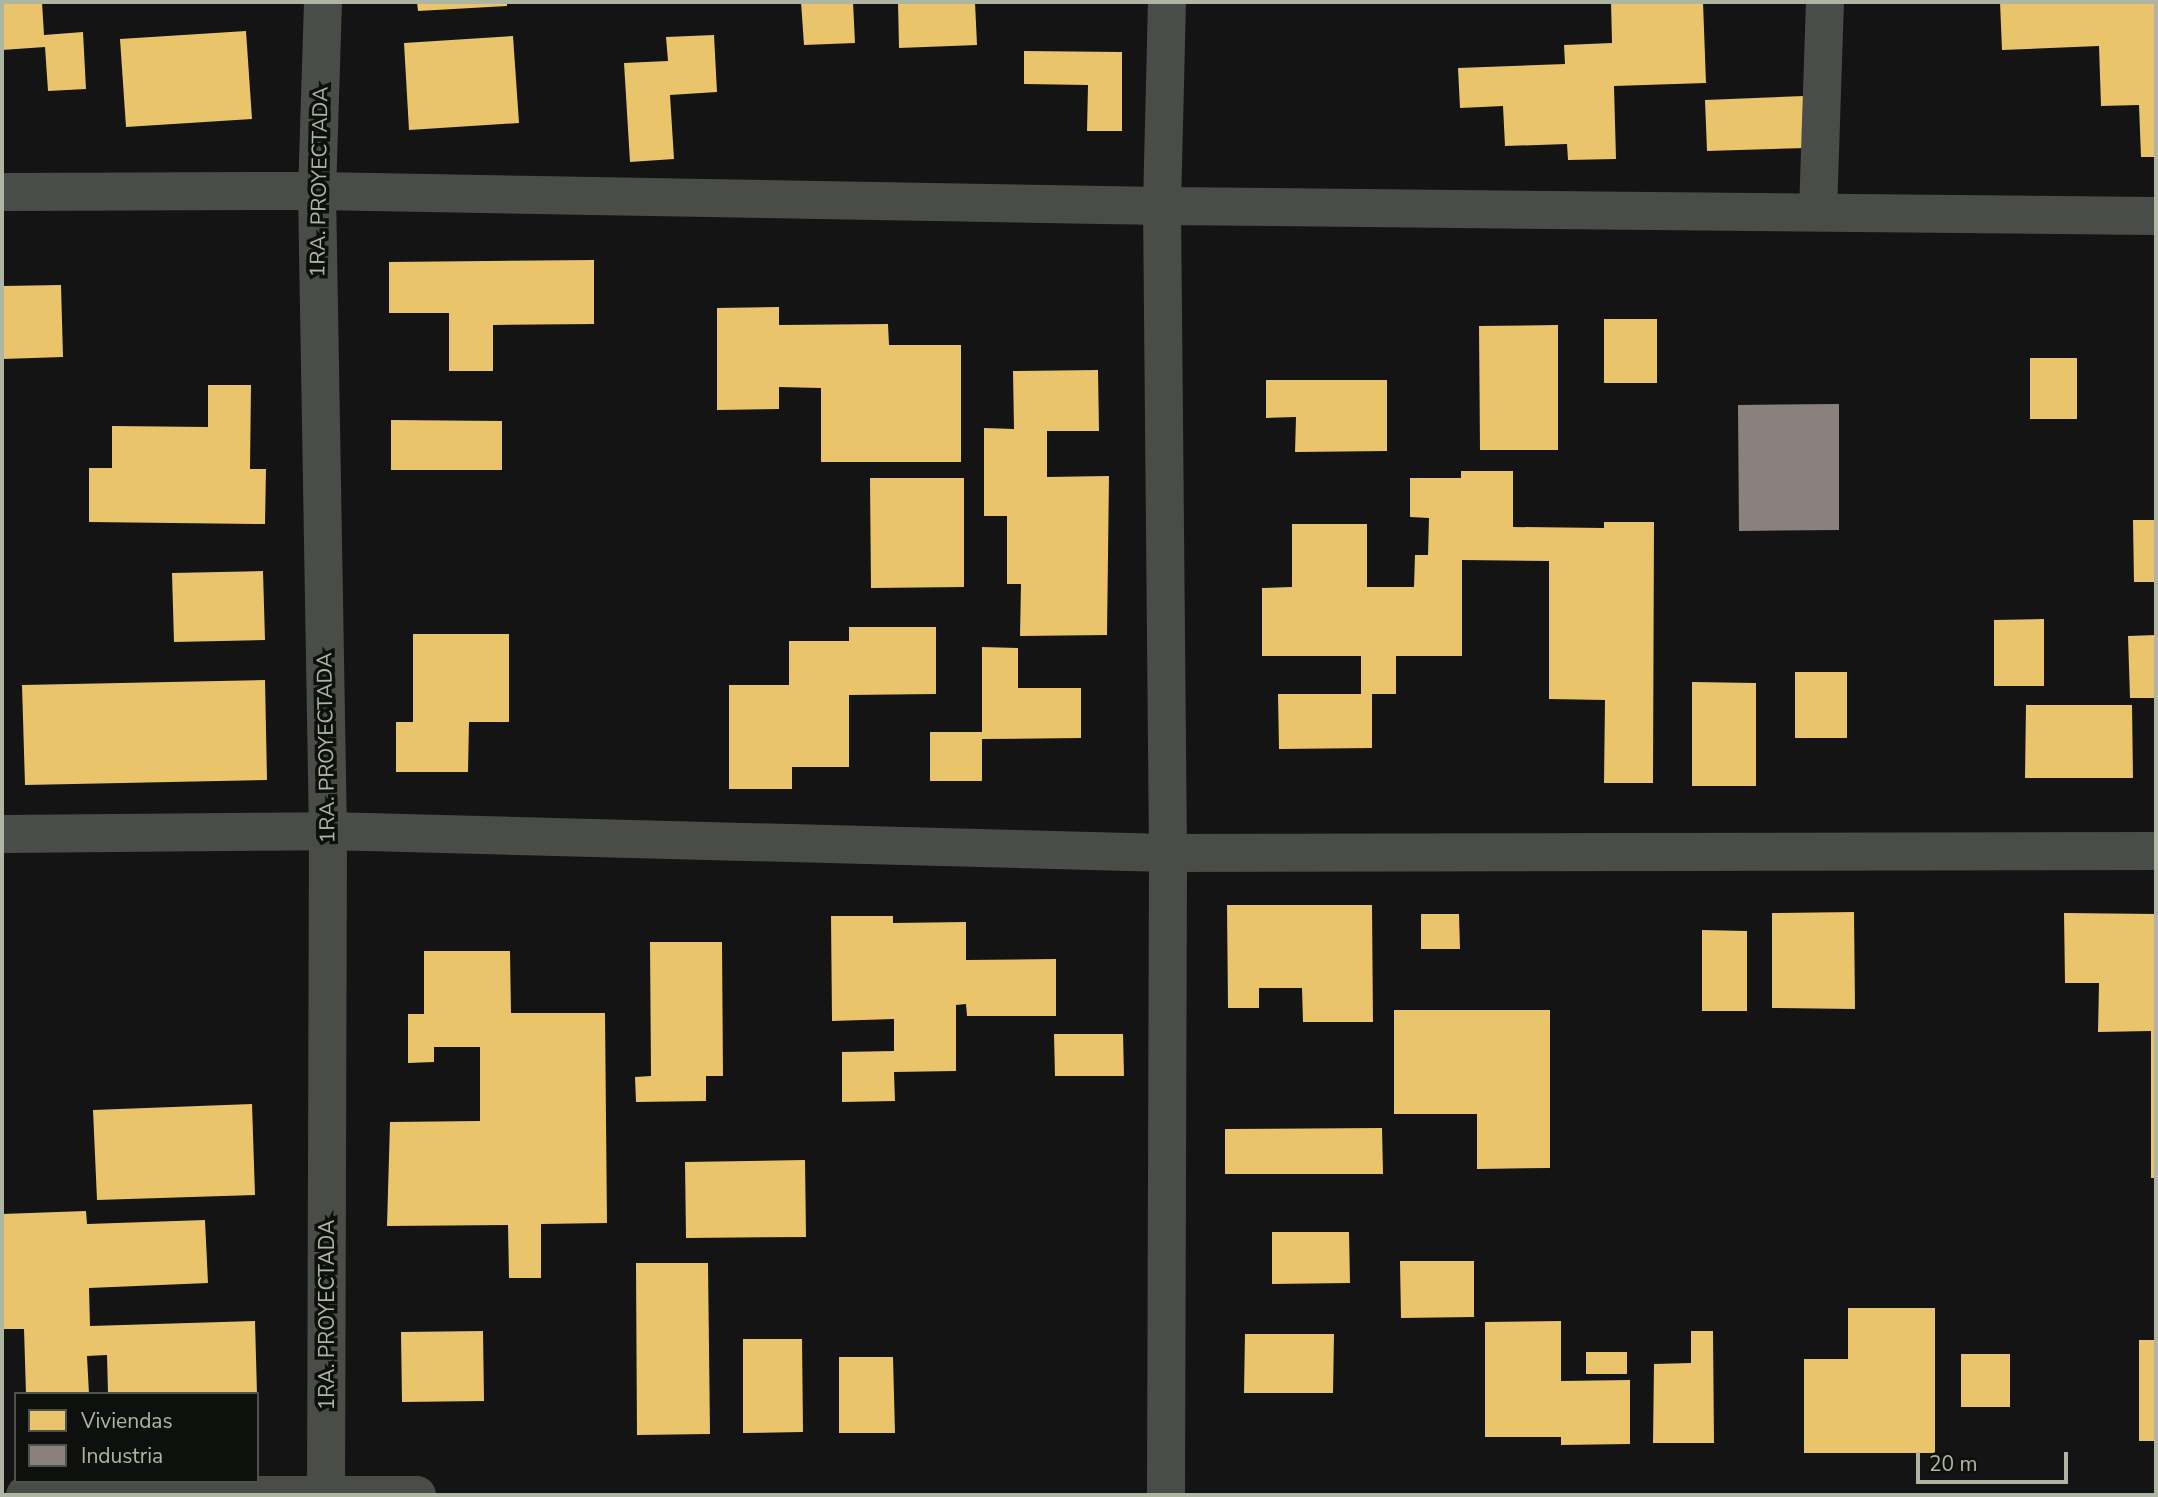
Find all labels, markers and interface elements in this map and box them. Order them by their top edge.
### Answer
street label: 1RA. PROYECTADA [305,86,333,278]
street label: 1RA. PROYECTADA [312,652,340,844]
street label: 1RA. PROYECTADA [314,1220,340,1410]
legend [14,1392,259,1483]
text: Viviendas [81,1407,173,1435]
scale bar [1920,1438,2072,1482]
text: Industria [81,1442,163,1470]
text: 20 m [1929,1450,1978,1478]

